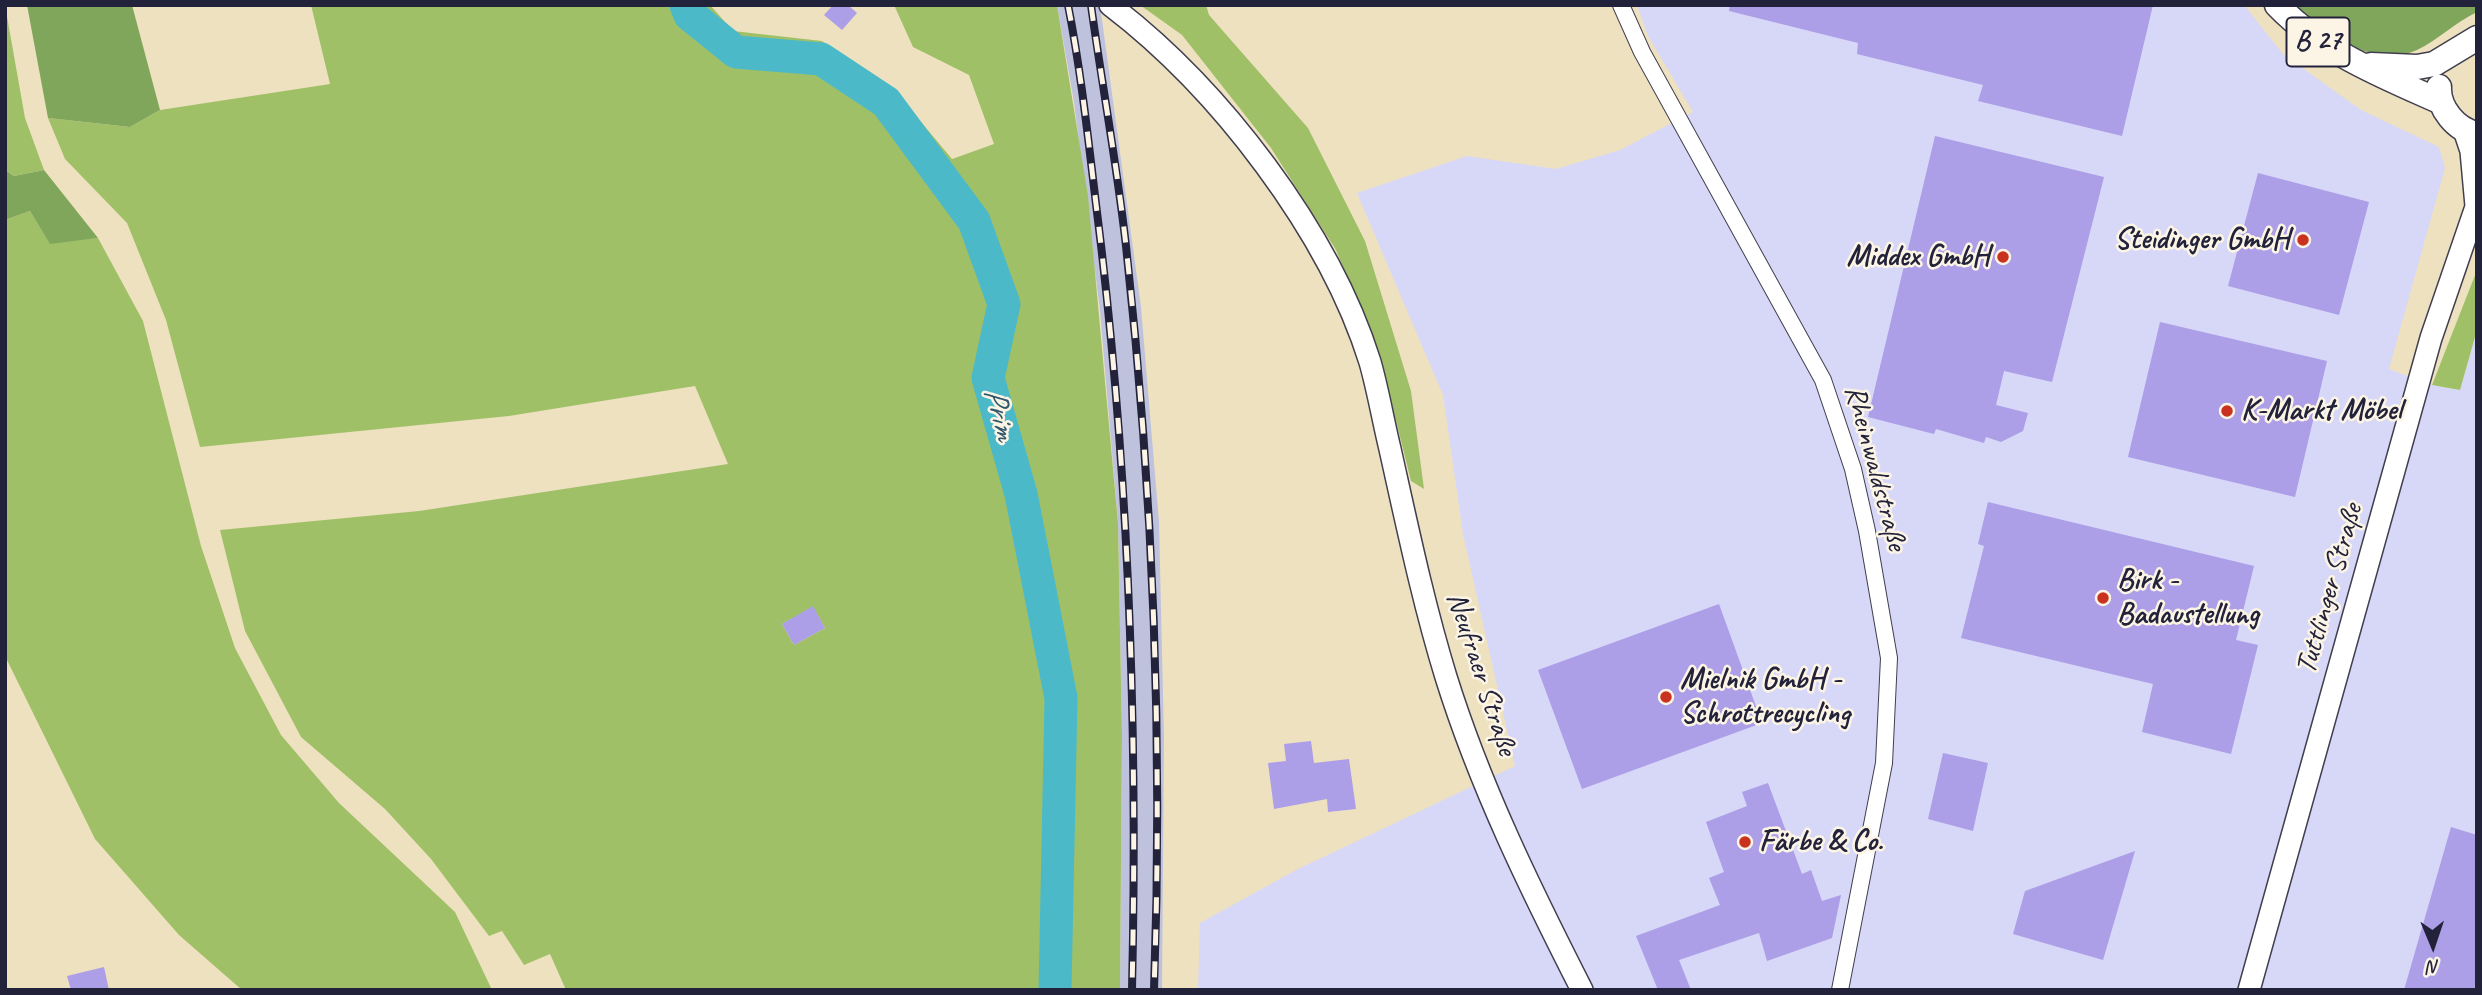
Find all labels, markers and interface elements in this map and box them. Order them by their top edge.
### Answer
road number: B 27 [2286,18,2350,66]
place label: Steidinger GmbH [2114,222,2289,258]
marker: Steidinger GmbH [2295,232,2311,248]
place label: Middex GmbH [1847,239,1989,275]
marker: Middex GmbH [1995,249,2011,265]
street label: Rheinwaldstraße [1836,382,1914,554]
water label: Prim [974,384,1024,444]
place label: K-Markt Möbel [2241,393,2402,429]
marker: K-Markt Möbel [2219,403,2235,419]
street label: Tuttlinger Straße [2289,500,2371,678]
place label: Birk - Badaustellung [2117,563,2259,634]
street label: Neufraer Straße [1438,588,1524,760]
marker: Birk - Badaustellung [2095,590,2111,606]
place label: Mielnik GmbH - Schrottrecycling [1680,662,1850,732]
marker: Mielnik GmbH - Schrottrecycling [1658,689,1674,705]
place label: Färbe & Co. [1759,824,1883,860]
marker: Färbe & Co. [1737,834,1753,850]
north arrow [2398,911,2468,981]
text: N [2427,955,2440,979]

